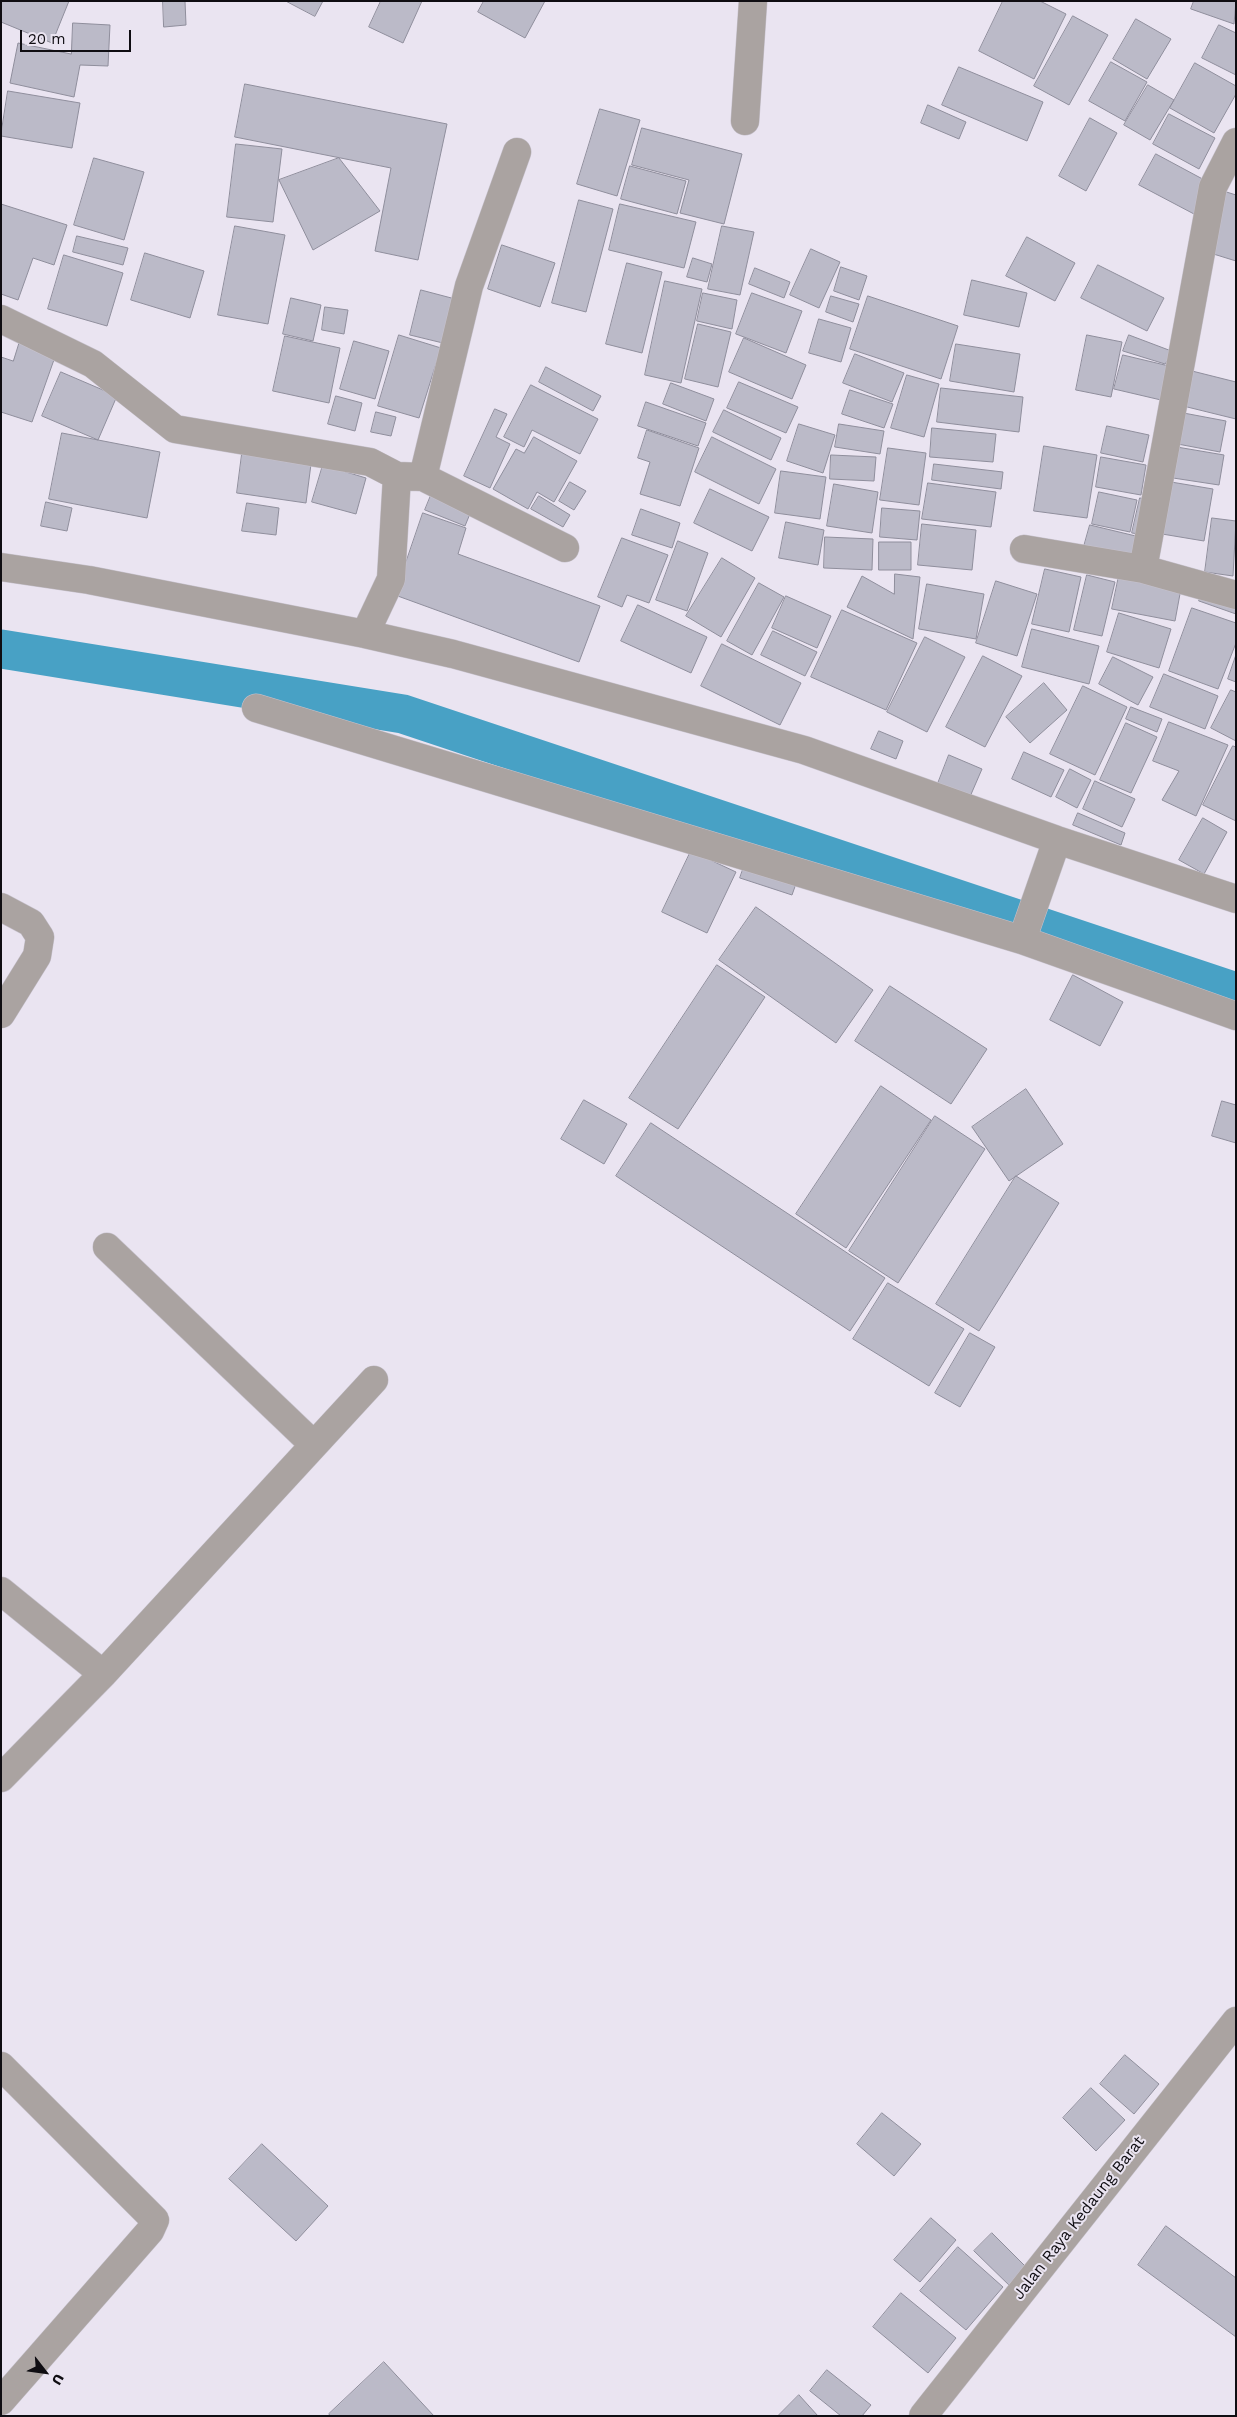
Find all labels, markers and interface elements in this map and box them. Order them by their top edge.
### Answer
scale bar [22,20,134,52]
text: 20 m [28,30,66,48]
street label: Jalan Raya Kedaung Barat [1009,2132,1149,2304]
north arrow [20,2347,70,2397]
text: U [49,2371,67,2388]

